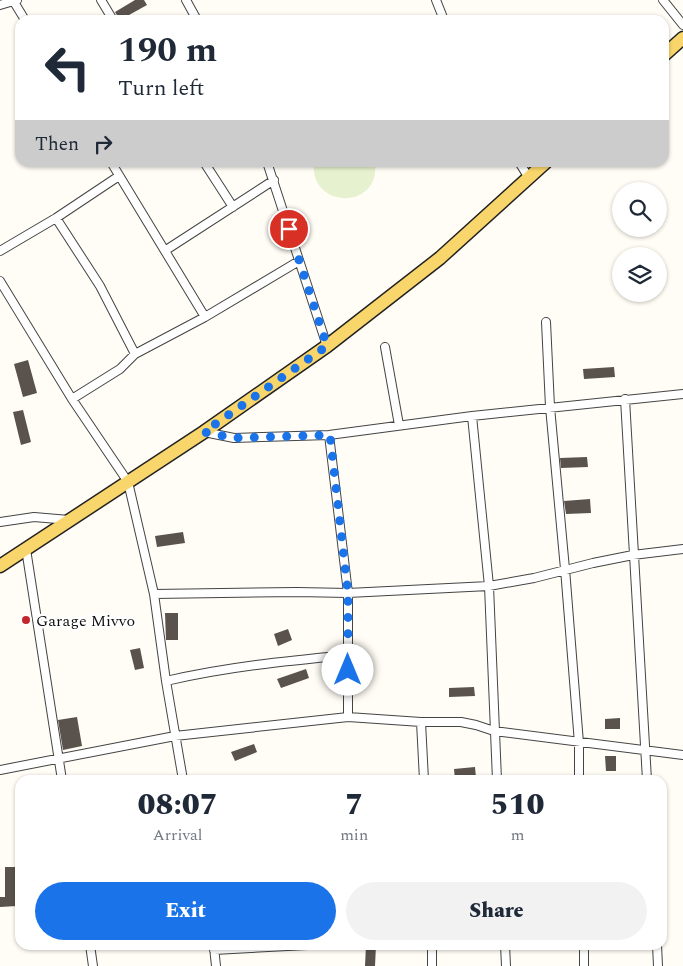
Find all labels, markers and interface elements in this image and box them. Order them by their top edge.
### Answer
text: 190 m [118,24,217,77]
icon: left [35,35,100,100]
text: Turn left [118,72,204,105]
text: Then [35,130,79,159]
icon: right [89,130,117,158]
map controls [612,182,667,302]
button: search [612,182,667,237]
pin [268,208,310,250]
icon: arrive [275,215,303,243]
button: layers [612,247,667,302]
place label: Garage Mivvo [36,609,135,633]
marker: Garage Mivvo [20,614,32,626]
position arrow [321,643,373,695]
text: 08:07 [137,782,218,828]
text: 7 [345,782,363,828]
text: 510 [491,782,545,828]
text: Arrival [153,823,203,847]
text: min [340,823,368,847]
text: m [511,823,524,847]
button: Exit [35,882,336,940]
button: Share [346,882,647,940]

